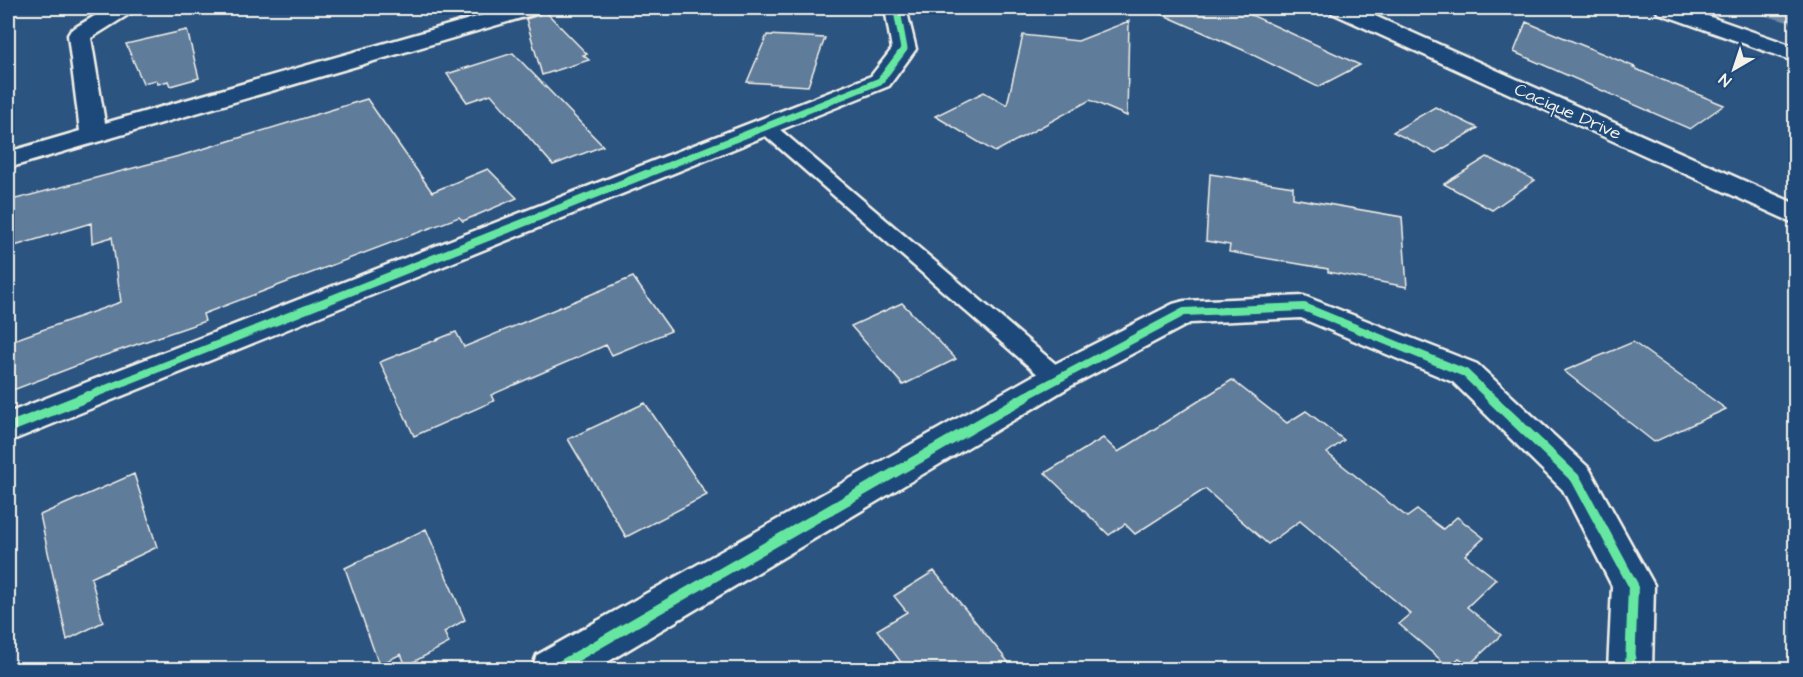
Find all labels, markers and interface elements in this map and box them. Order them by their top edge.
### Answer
north arrow [1704,39,1764,99]
text: N [1714,68,1736,92]
street label: Cacique Drive [1510,77,1626,146]

